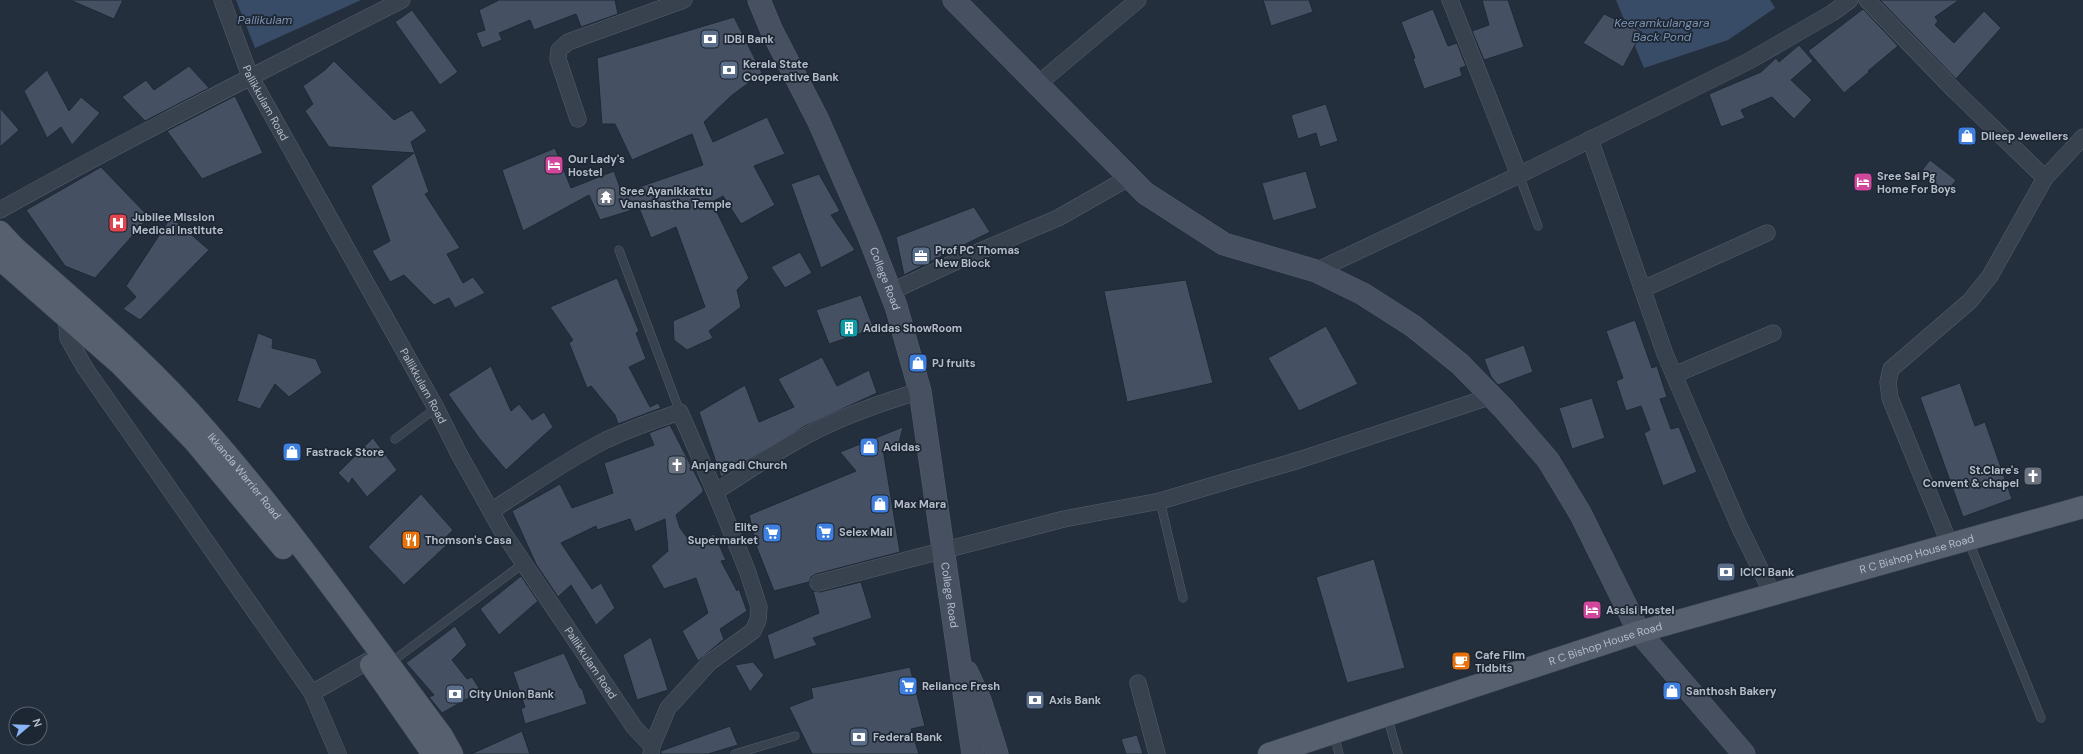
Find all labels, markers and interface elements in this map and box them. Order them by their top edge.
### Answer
water label: Pallikulam [238,12,293,28]
water label: Keeramkulangara Back Pond [1614,15,1710,45]
bank icon: IDBI Bank [699,28,721,50]
place label: IDBI Bank [724,32,775,46]
place label: Kerala State Cooperative Bank [743,57,839,84]
bank icon: Kerala State Cooperative Bank [718,59,740,81]
street label: Pallikkulam Road [240,63,292,143]
shop icon: Dileep Jewellers [1956,125,1978,147]
place label: Dileep Jewellers [1981,129,2069,143]
place label: Our Lady's Hostel [568,152,625,179]
hotel icon: Our Lady's Hostel [543,154,565,176]
place label: Sree Sai Pg Home For Boys [1877,169,1956,196]
hotel icon: Sree Sai Pg Home For Boys [1852,171,1874,193]
place label: Sree Ayanikkattu Vanashastha Temple [620,184,732,211]
temple icon: Sree Ayanikkattu Vanashastha Temple [595,186,617,208]
place label: Jubilee Mission Medical Institute [132,210,224,237]
hospital icon: Jubilee Mission Medical Institute [107,212,129,234]
place label: Prof PC Thomas New Block [935,243,1020,270]
street label: College Road [867,245,904,311]
office icon: Prof PC Thomas New Block [910,245,932,267]
building icon: Adidas ShowRoom [838,317,860,339]
place label: Adidas ShowRoom [863,321,962,335]
street label: Pallikkulam Road [397,346,450,426]
shop icon: PJ fruits [907,352,929,374]
place label: PJ fruits [932,356,976,370]
street label: Ikkanda Warrier Road [205,430,284,522]
shop icon: Adidas [858,436,880,458]
place label: Adidas [883,440,920,454]
shop icon: Fastrack Store [281,441,303,463]
place label: Fastrack Store [306,445,384,459]
church icon: Anjangadi Church [666,454,688,476]
place label: Anjangadi Church [691,458,787,472]
place label: St.Clare's Convent & chapel [1923,463,2019,490]
church icon: St.Clare's Convent & chapel [2022,465,2044,487]
shop icon: Max Mara [869,493,891,515]
place label: Max Mara [894,497,946,511]
place label: Elite Supermarket [688,520,758,547]
supermarket icon: Selex Mall [814,521,836,543]
supermarket icon: Elite Supermarket [761,522,783,544]
place label: Selex Mall [839,525,892,539]
restaurant icon: Thomson's Casa [400,529,422,551]
street label: R C Bishop House Road [1858,531,1976,577]
place label: Thomson's Casa [425,533,512,547]
street label: College Road [938,561,962,629]
bank icon: ICICI Bank [1715,561,1737,583]
place label: ICICI Bank [1740,565,1795,579]
hotel icon: Assisi Hostel [1581,599,1603,621]
place label: Assisi Hostel [1606,603,1674,617]
street label: R C Bishop House Road [1547,619,1664,668]
street label: Pallikkulam Road [561,624,620,702]
place label: Cafe Film Tidbits [1475,648,1525,675]
cafe icon: Cafe Film Tidbits [1450,650,1472,672]
supermarket icon: Reliance Fresh [897,675,919,697]
place label: Reliance Fresh [922,679,1000,693]
shop icon: Santhosh Bakery [1661,680,1683,702]
bank icon: City Union Bank [444,683,466,705]
place label: Santhosh Bakery [1686,684,1777,698]
place label: City Union Bank [469,687,555,701]
bank icon: Axis Bank [1024,689,1046,711]
place label: Axis Bank [1049,693,1102,707]
north arrow [8,706,48,746]
text: N [30,717,45,729]
bank icon: Federal Bank [848,726,870,748]
place label: Federal Bank [873,730,943,744]

